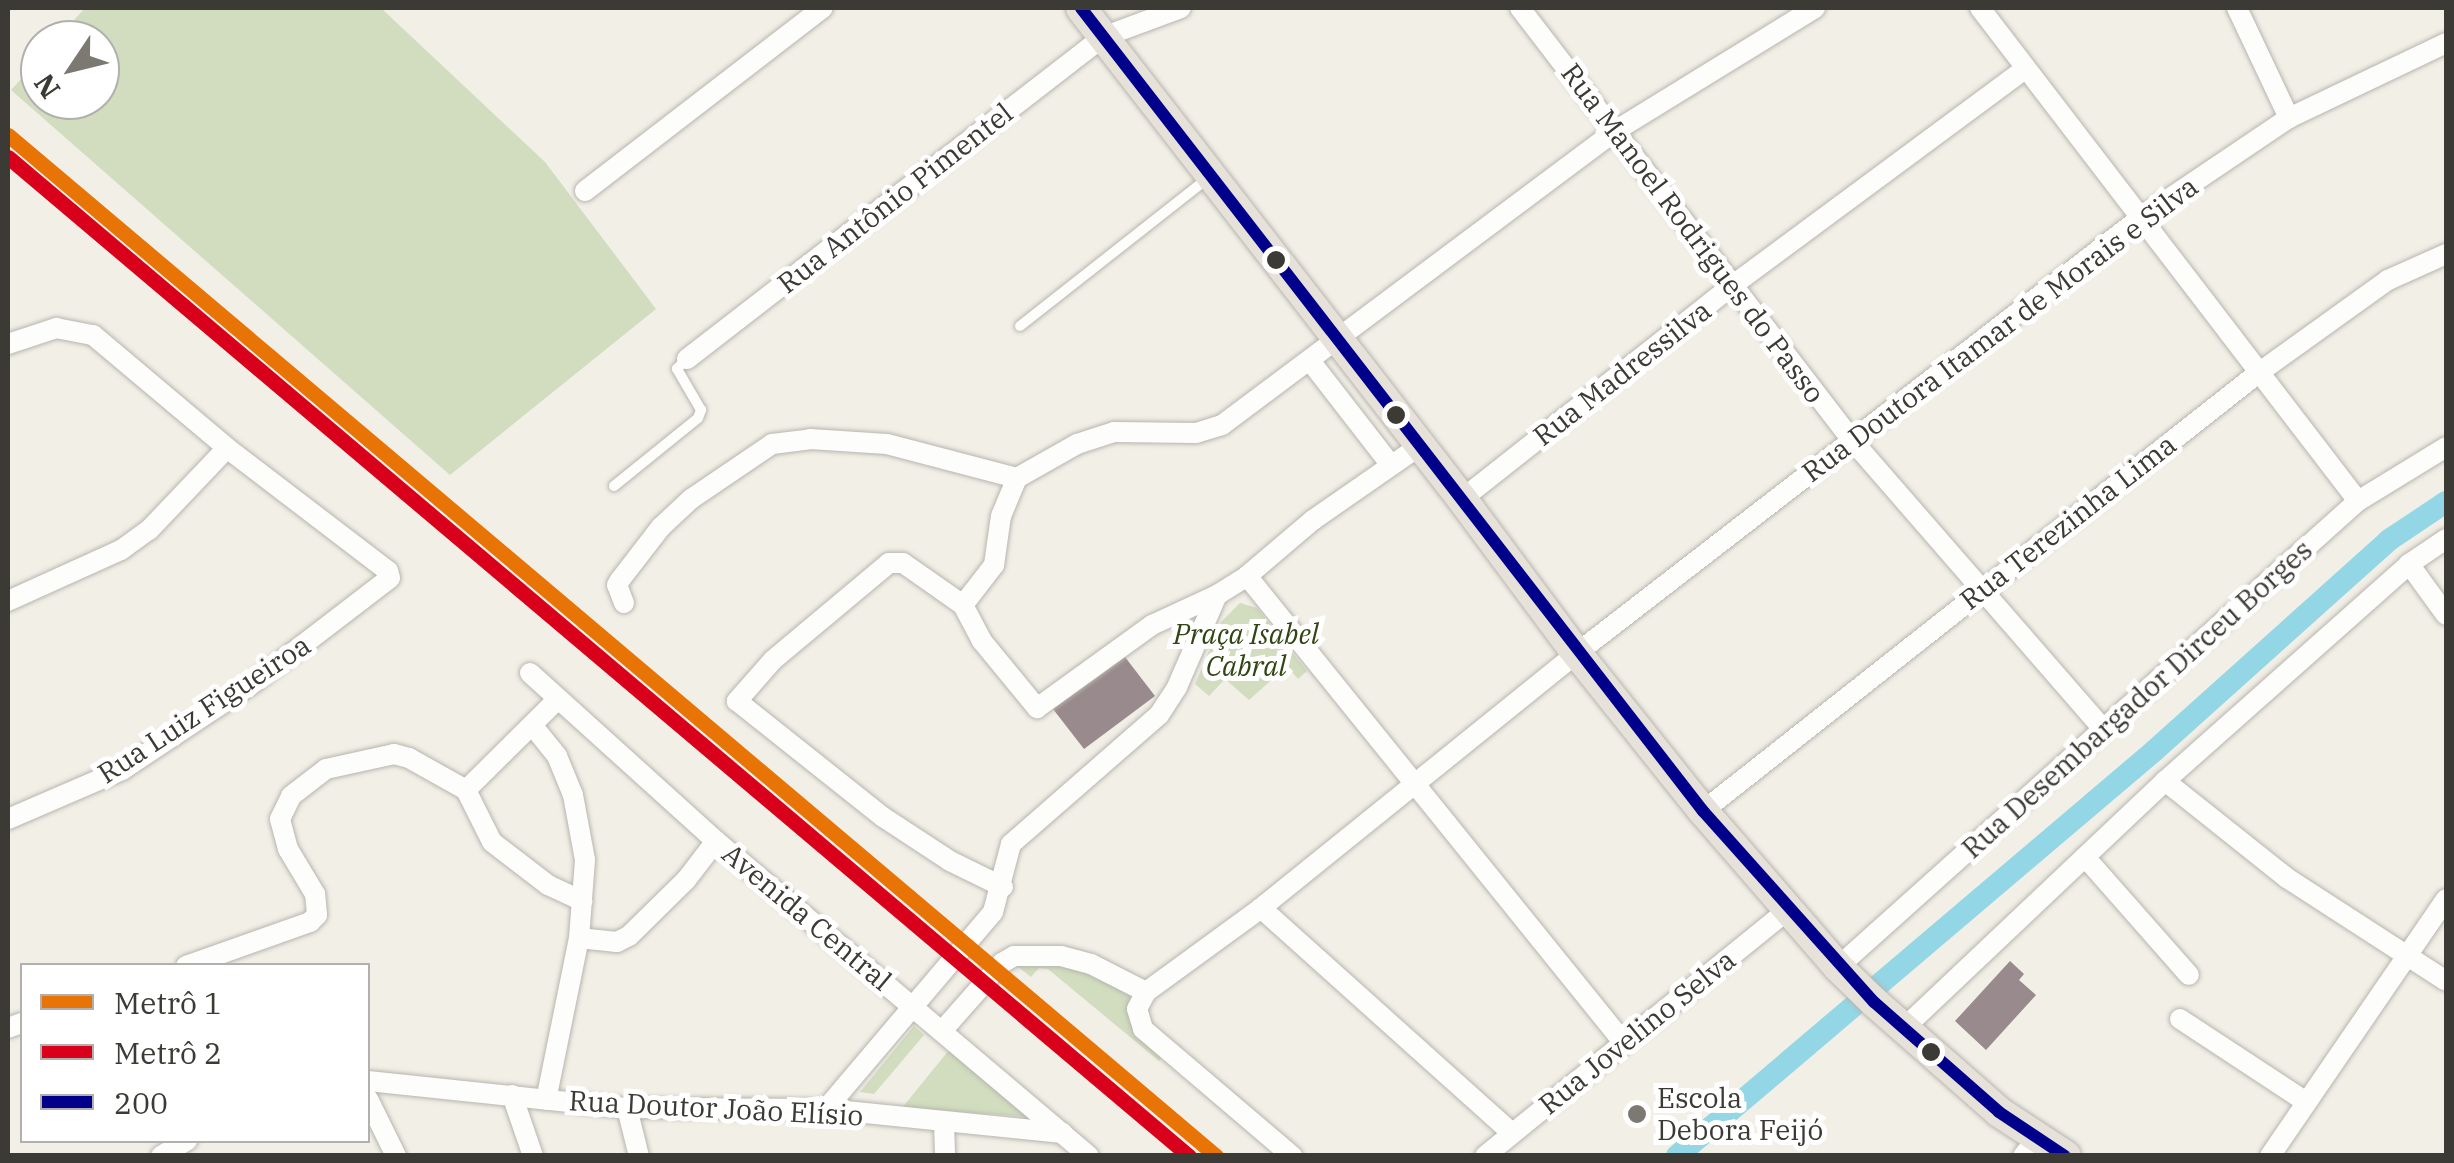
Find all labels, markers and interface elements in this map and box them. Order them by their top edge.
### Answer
north arrow [20,20,120,120]
street label: Rua Manoel Rodrigues do Passo [1554,57,1832,409]
text: N [25,67,68,106]
street label: Rua Antônio Pimentel [771,96,1019,300]
street label: Rua Doutora Itamar de Morais e Silva [1796,169,2204,489]
unlabelled marker [1266,250,1286,270]
street label: Rua Madressilva [1526,293,1718,453]
unlabelled marker [1386,405,1406,425]
street label: Rua Terezinha Lima [1953,427,2183,617]
street label: Rua Desembargador Dirceu Borges [1955,533,2319,865]
park label: Praça Isabel Cabral [1173,617,1319,683]
street label: Rua Luiz Figueiroa [91,628,317,790]
street label: Avenida Central [716,836,898,998]
street label: Rua Jovelino Selva [1532,943,1742,1121]
legend [20,963,370,1143]
text: Metrô 1 [114,983,222,1022]
text: Metrô 2 [114,1033,222,1072]
unlabelled marker [1921,1042,1941,1062]
place label: Escola Debora Feijó [1657,1081,1823,1147]
text: 200 [114,1083,168,1122]
street label: Rua Doutor João Elísio [568,1084,864,1132]
marker: Escola Debora Feijó [1626,1103,1648,1125]

